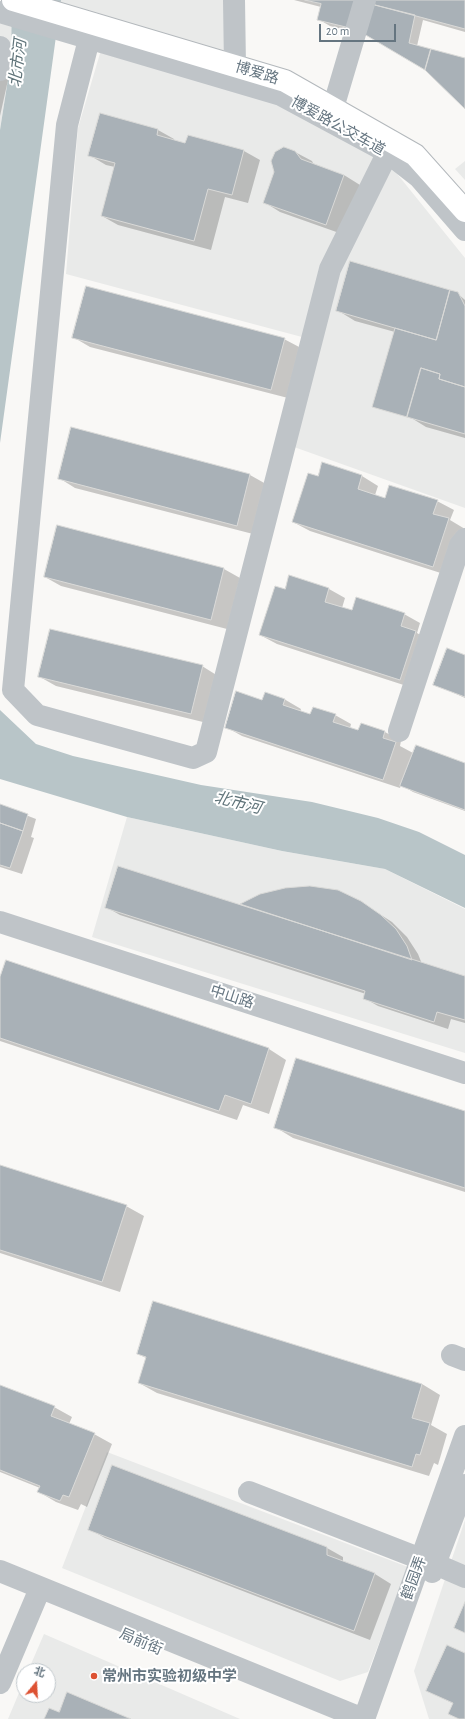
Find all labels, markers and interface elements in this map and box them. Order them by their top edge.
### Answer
scale bar [321,16,398,42]
text: 20 m [326,25,349,37]
water label: 北市河 [6,38,30,88]
street label: 博爱路 [233,58,281,88]
street label: 博爱路公交车道 [288,93,388,159]
water label: 北市河 [212,788,264,818]
street label: 中山路 [208,981,256,1013]
street label: 鹤园弄 [398,1554,430,1602]
street label: 局前街 [117,1625,165,1659]
north arrow [16,1663,56,1703]
text: 北 [33,1665,46,1679]
place label: 常州市实验初级中学 [102,1667,237,1685]
marker: 常州市实验初级中学 [89,1671,99,1681]

